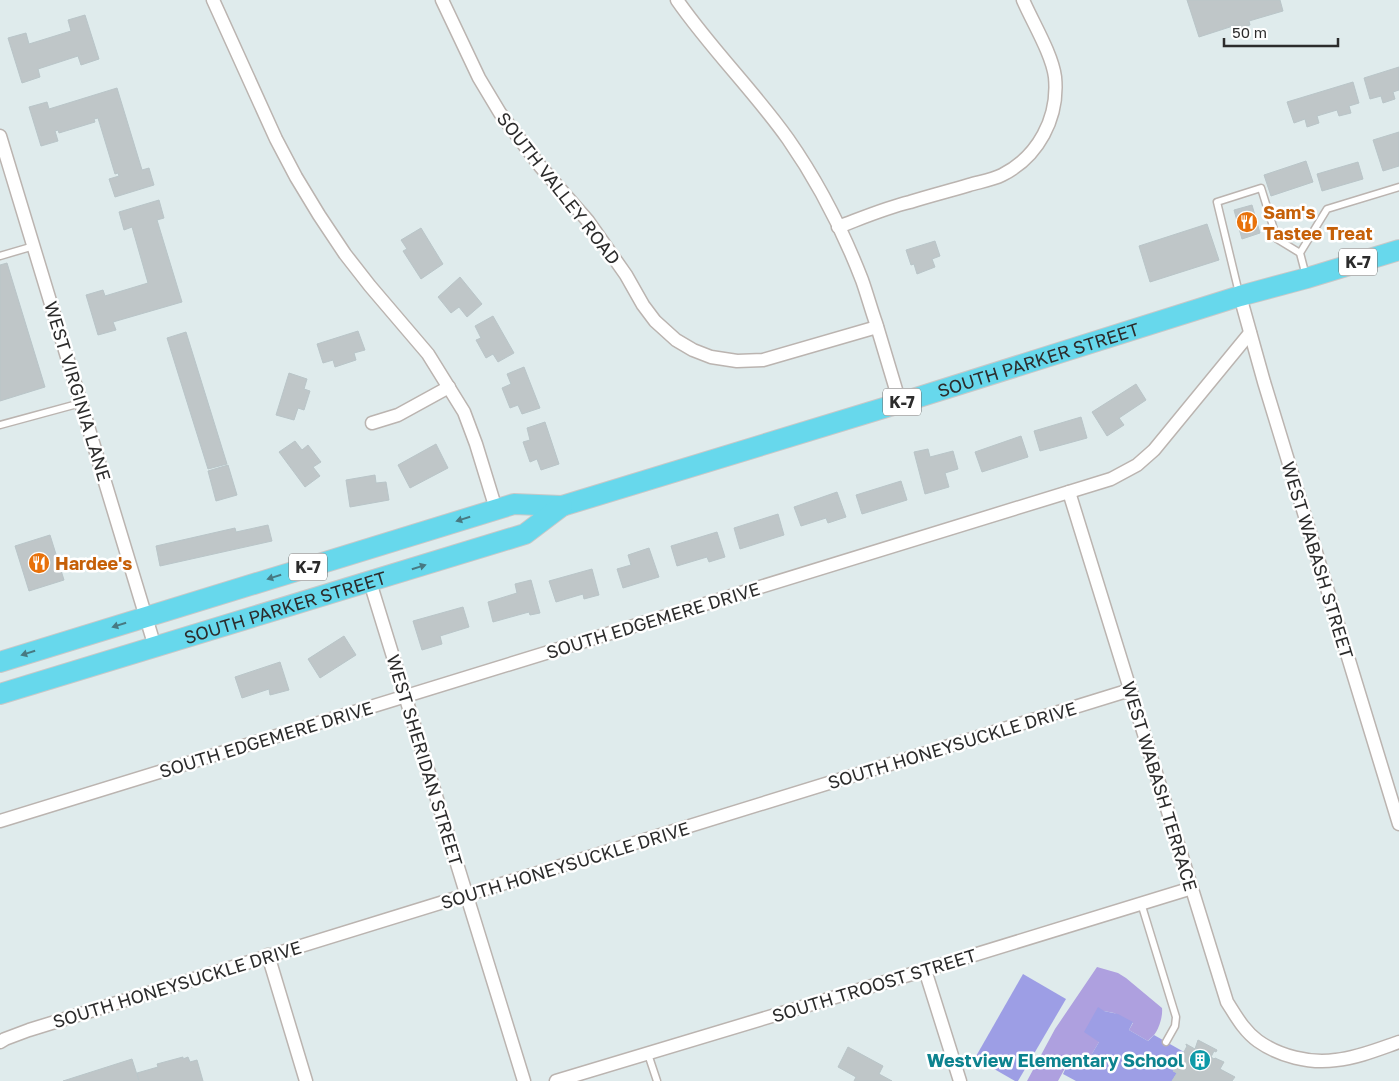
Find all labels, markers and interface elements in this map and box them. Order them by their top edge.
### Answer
scale bar [1224,15,1338,47]
text: 50 m [1232,23,1267,41]
street label: SOUTH VALLEY ROAD [493,107,625,269]
place label: Sam's Tastee Treat [1263,201,1373,244]
restaurant icon: Sam's Tastee Treat [1235,210,1259,234]
road number: K-7 [1339,248,1377,276]
street label: WEST VIRGINIA LANE [40,298,116,484]
street label: SOUTH PARKER STREET [935,317,1142,402]
road number: K-7 [883,388,921,416]
street label: WEST WABASH STREET [1278,459,1358,661]
one-way arrow [455,516,470,524]
restaurant icon: Hardee's [27,551,51,575]
place label: Hardee's [55,552,132,574]
road number: K-7 [289,554,327,580]
one-way arrow [412,562,427,570]
street label: SOUTH PARKER STREET [181,566,389,648]
one-way arrow [267,574,282,582]
street label: SOUTH EDGEMERE DRIVE [543,577,763,663]
one-way arrow [111,621,126,629]
one-way arrow [21,650,36,658]
street label: WEST SHERIDAN STREET [382,652,468,868]
street label: WEST WABASH TERRACE [1118,678,1202,894]
street label: SOUTH EDGEMERE DRIVE [156,696,376,782]
street label: SOUTH HONEYSUCKLE DRIVE [825,697,1079,793]
street label: SOUTH HONEYSUCKLE DRIVE [438,817,692,913]
street label: SOUTH HONEYSUCKLE DRIVE [50,936,304,1032]
street label: SOUTH TROOST STREET [769,943,979,1027]
building icon: Westview Elementary School [1188,1048,1212,1072]
place label: Westview Elementary School [927,1049,1184,1071]

